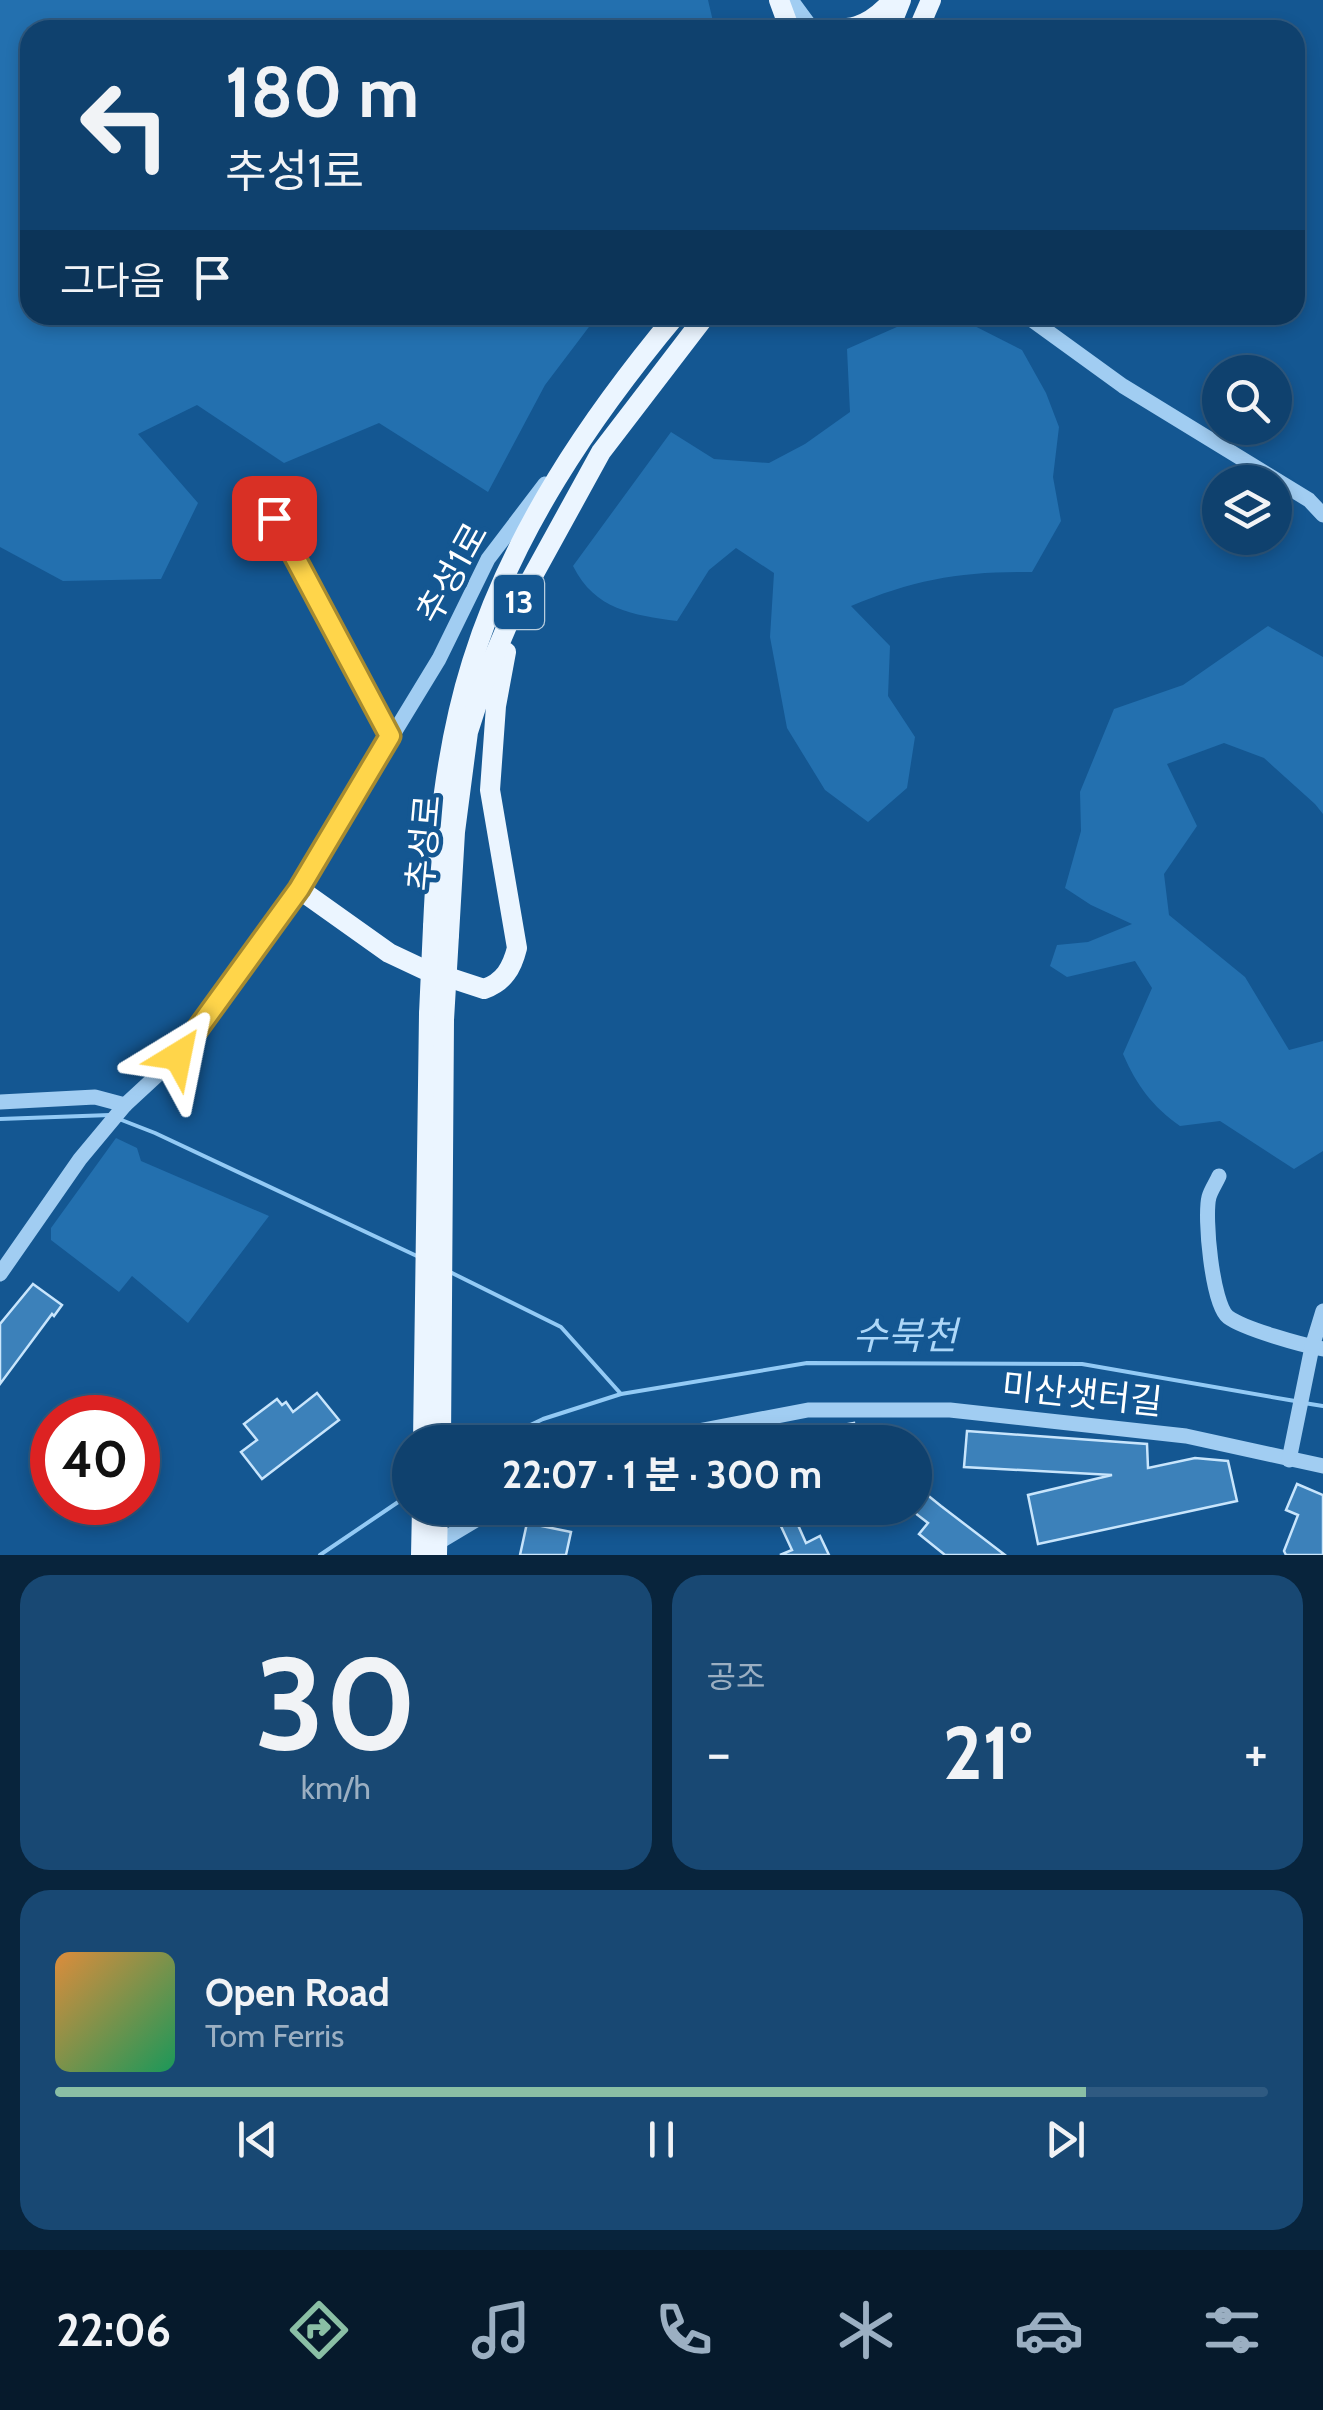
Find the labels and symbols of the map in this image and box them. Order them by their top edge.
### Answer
pin [232,476,317,561]
street label: 추성1로 [407,515,497,630]
road number: 13 [494,575,544,629]
street label: 추성로 [398,793,449,893]
position arrow [126,1004,230,1108]
water label: 수북천 [853,1312,961,1359]
street label: 미산샛터길 [1000,1364,1164,1423]
speed limit sign: 40 [30,1395,160,1525]

